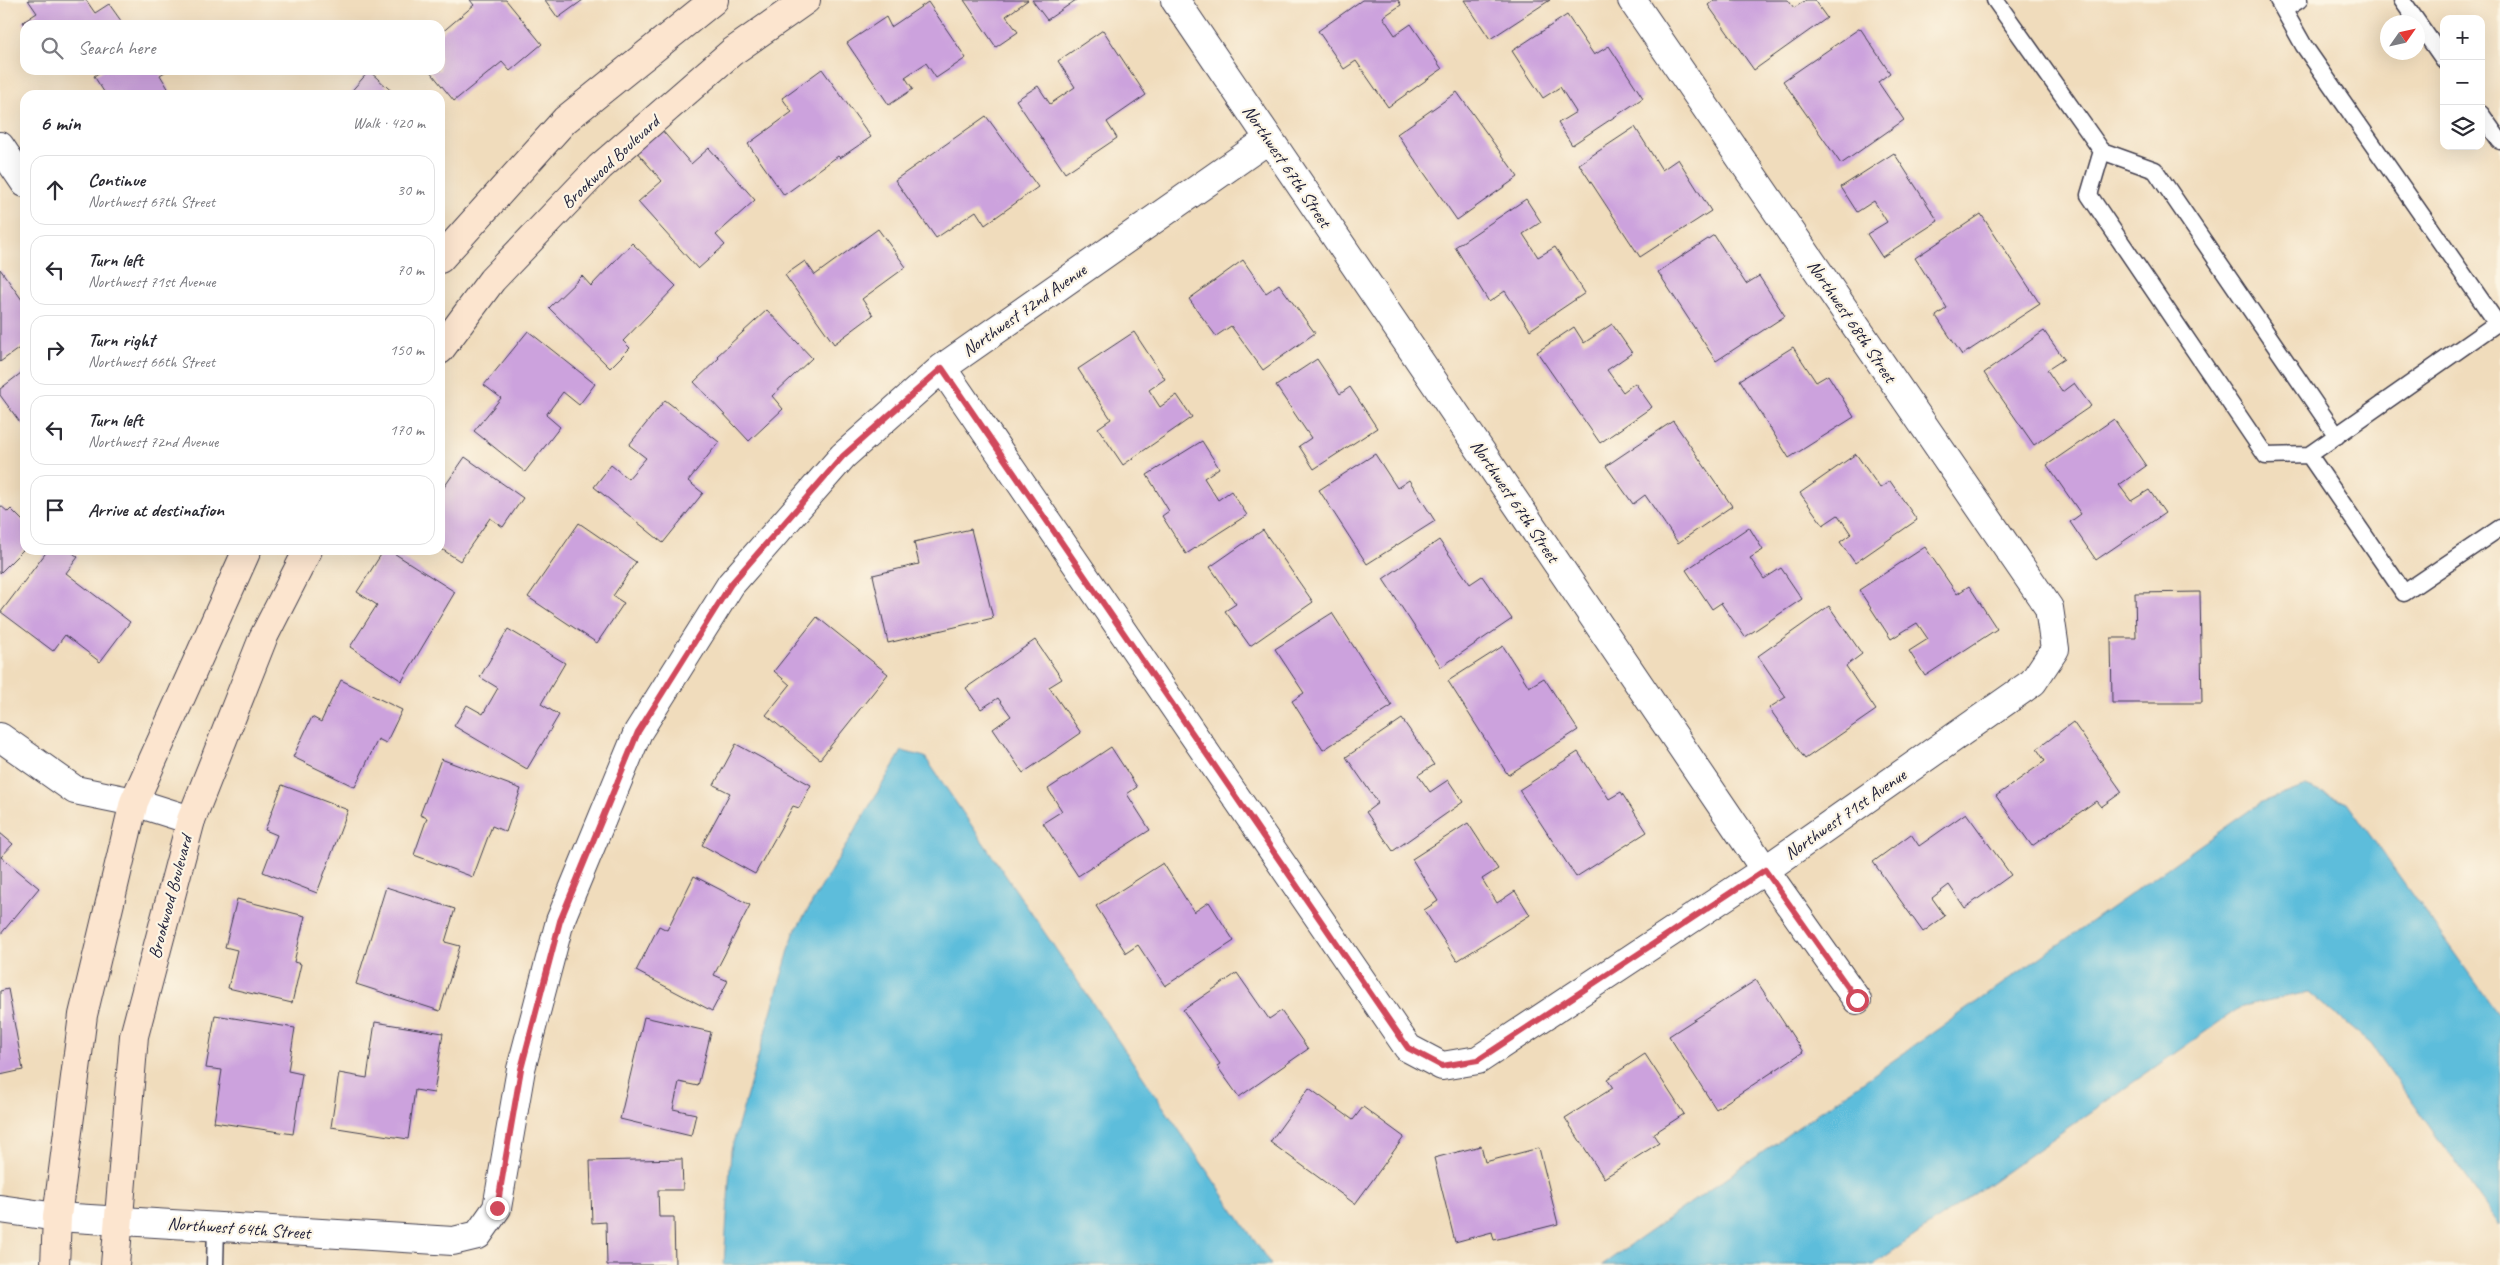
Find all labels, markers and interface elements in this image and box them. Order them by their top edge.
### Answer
north arrow [2380,15,2425,60]
map controls [2440,15,2485,150]
button: + [2440,15,2485,60]
search box [20,20,445,75]
icon: search [38,34,66,62]
text: Search here [78,36,155,60]
button: − [2440,60,2485,105]
street label: Northwest 67th Street [1238,101,1337,233]
button: layers [2440,105,2485,150]
street label: Brookwood Boulevard [556,109,666,213]
text: 6 min [40,110,81,136]
text: Walk · 420 m [353,113,425,133]
text: Continue [88,168,145,192]
icon: ahead [41,176,69,204]
text: 30 m [397,180,424,200]
text: Northwest 67th Street [88,192,215,212]
text: Turn left [88,248,143,272]
icon: left [41,256,69,284]
street label: Northwest 68th Street [1803,256,1902,388]
street label: Northwest 72nd Avenue [958,258,1091,361]
text: 70 m [397,260,424,280]
text: Northwest 71st Avenue [88,272,216,292]
text: Turn right [88,328,155,352]
icon: right [41,336,69,364]
text: 150 m [390,340,424,360]
text: Northwest 66th Street [88,352,215,372]
text: Turn left [88,408,143,432]
icon: left [41,416,69,444]
text: 170 m [390,420,424,440]
text: Northwest 72nd Avenue [88,432,218,452]
street label: Northwest 67th Street [1466,436,1565,568]
icon: arrive [41,496,69,524]
text: Arrive at destination [88,498,224,522]
street label: Northwest 71st Avenue [1780,763,1911,864]
street label: Brookwood Boulevard [143,830,198,961]
route start [1846,989,1869,1012]
route end [486,1197,509,1220]
street label: Northwest 64th Street [167,1212,313,1244]

